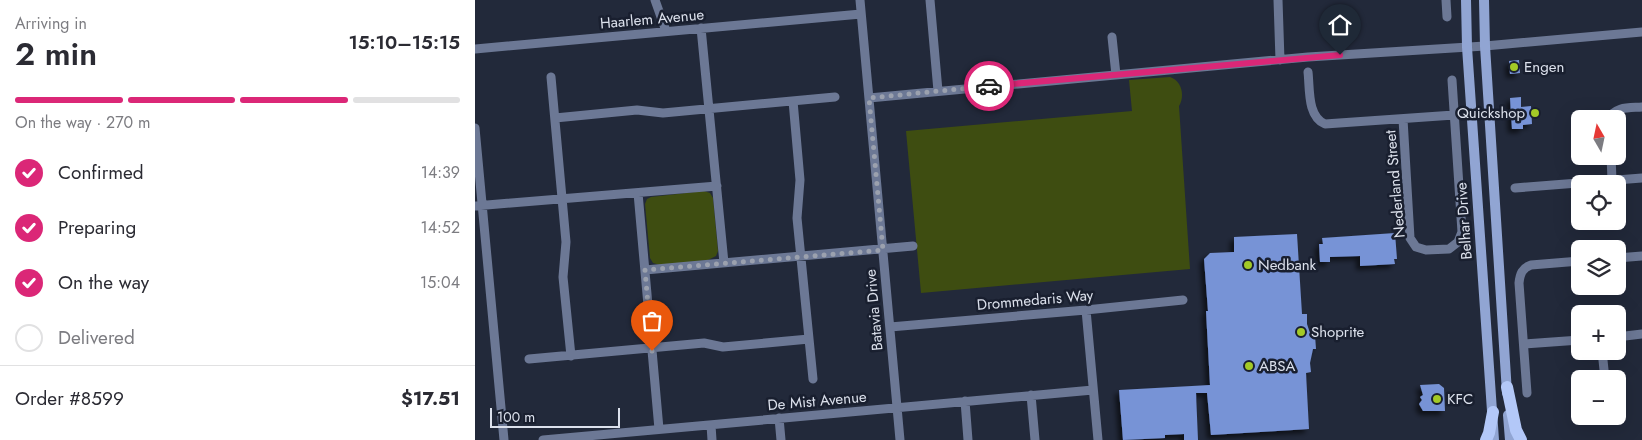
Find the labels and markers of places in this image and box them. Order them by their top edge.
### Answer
pin [1319,4,1361,55]
place label: Engen [1524,56,1564,78]
marker: Engen [1508,61,1520,73]
place label: Quickshop [1457,102,1525,124]
marker: Quickshop [1529,107,1541,119]
place label: Nedbank [1258,254,1317,276]
marker: Nedbank [1242,259,1254,271]
pin [631,300,673,351]
place label: Shoprite [1311,321,1364,343]
marker: Shoprite [1295,326,1307,338]
place label: ABSA [1259,355,1295,377]
marker: ABSA [1243,360,1255,372]
place label: KFC [1447,388,1473,410]
marker: KFC [1431,393,1443,405]

